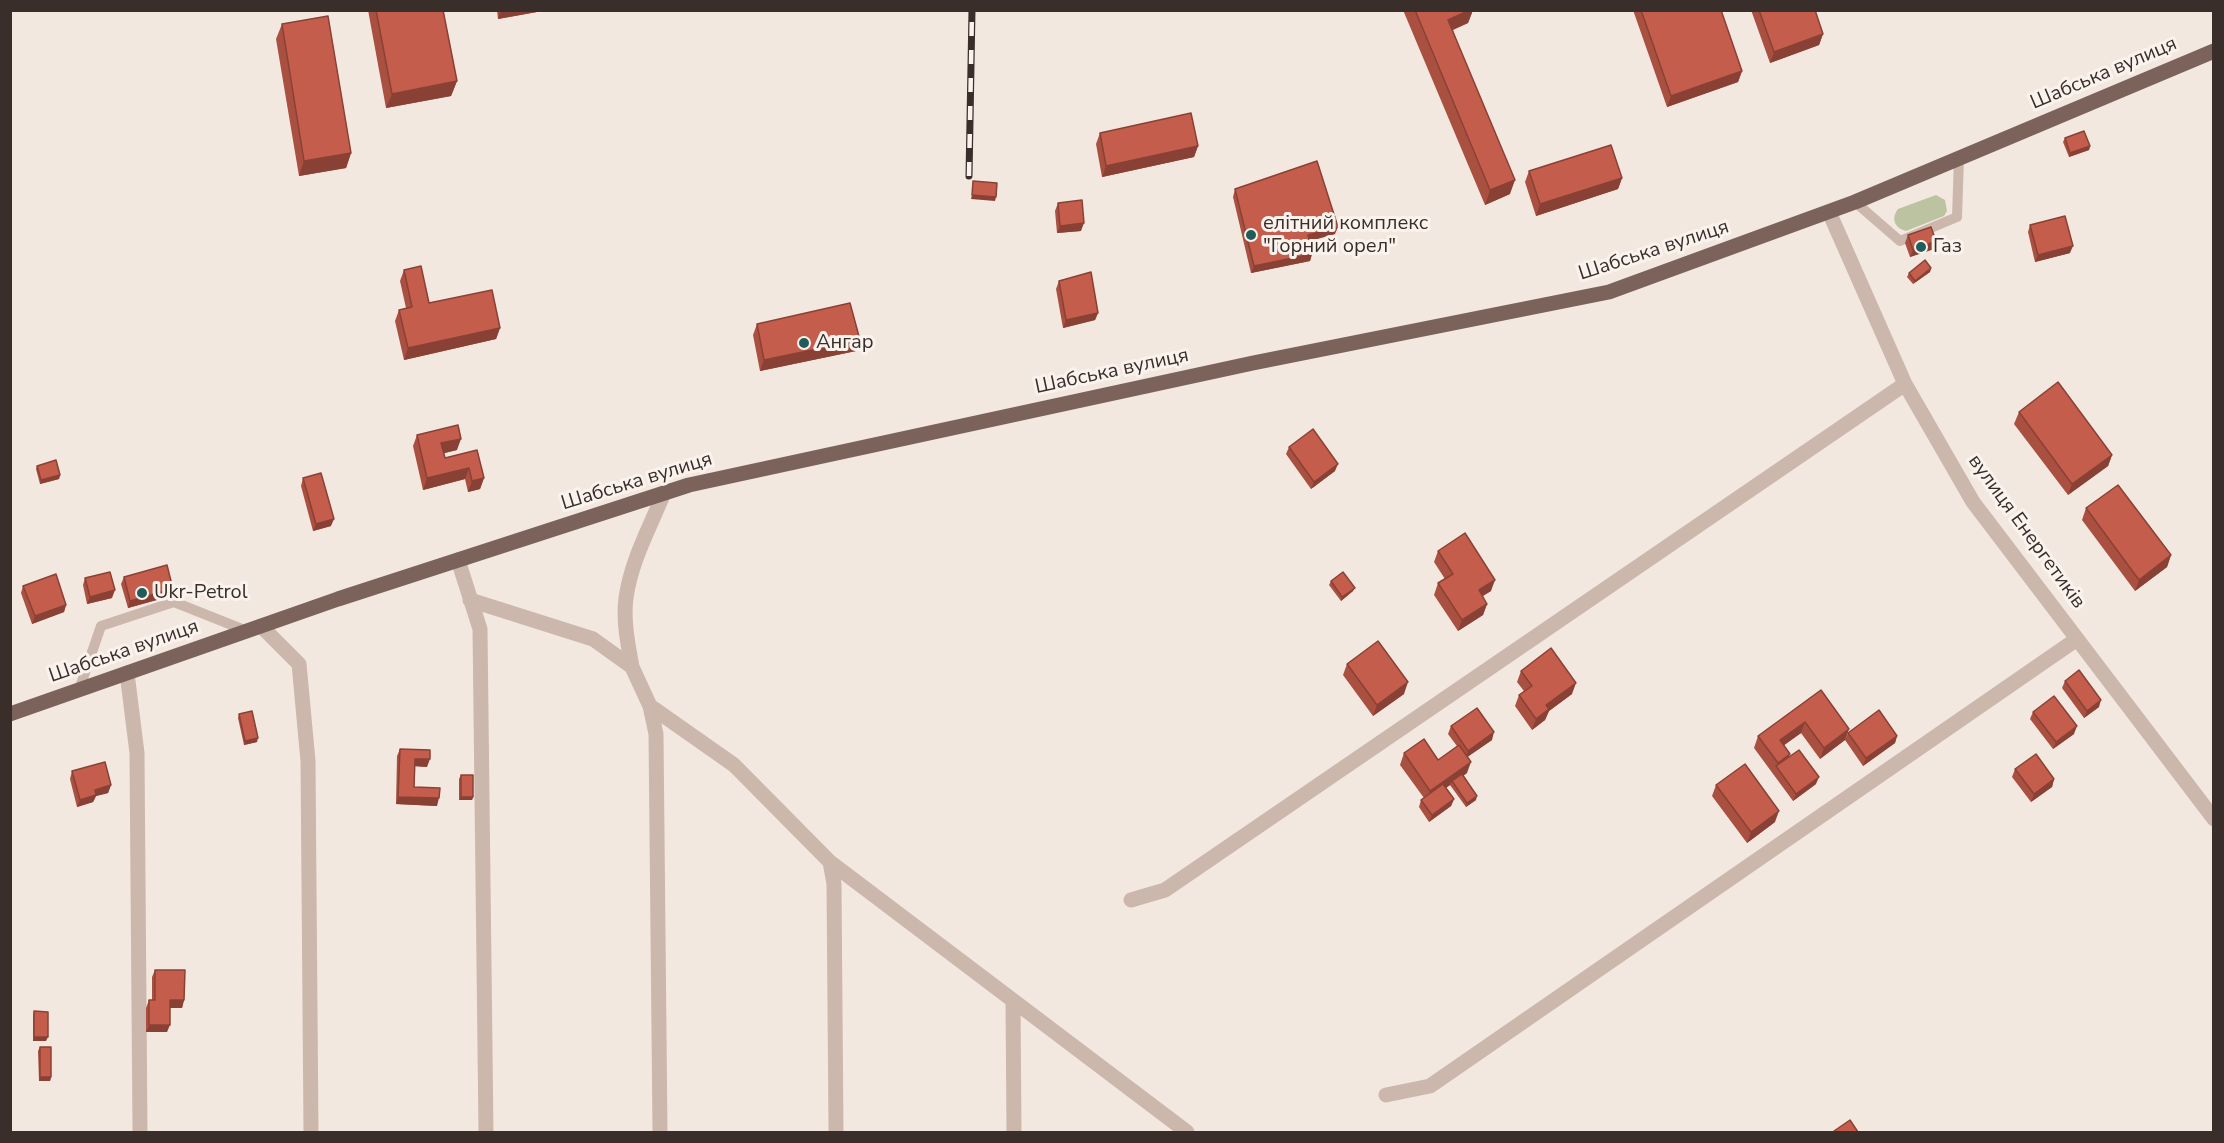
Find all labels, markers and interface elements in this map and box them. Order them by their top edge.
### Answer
street label: Шабська вулиця [2027,32,2181,116]
place label: елітний комплекс "Горний орел" [1263,212,1428,259]
street label: Шабська вулиця [1576,215,1732,287]
marker: елітний комплекс "Горний орел" [1244,228,1258,242]
place label: Газ [1933,235,1962,259]
marker: Газ [1914,240,1928,254]
place label: Ангар [816,331,874,355]
marker: Ангар [797,336,811,350]
street label: Шабська вулиця [1033,344,1191,400]
street label: Шабська вулиця [559,448,715,516]
street label: вулиця Енергетиків [1962,450,2090,614]
place label: Ukr-Petrol [154,581,248,605]
marker: Ukr-Petrol [135,586,149,600]
street label: Шабська вулиця [46,615,202,689]

